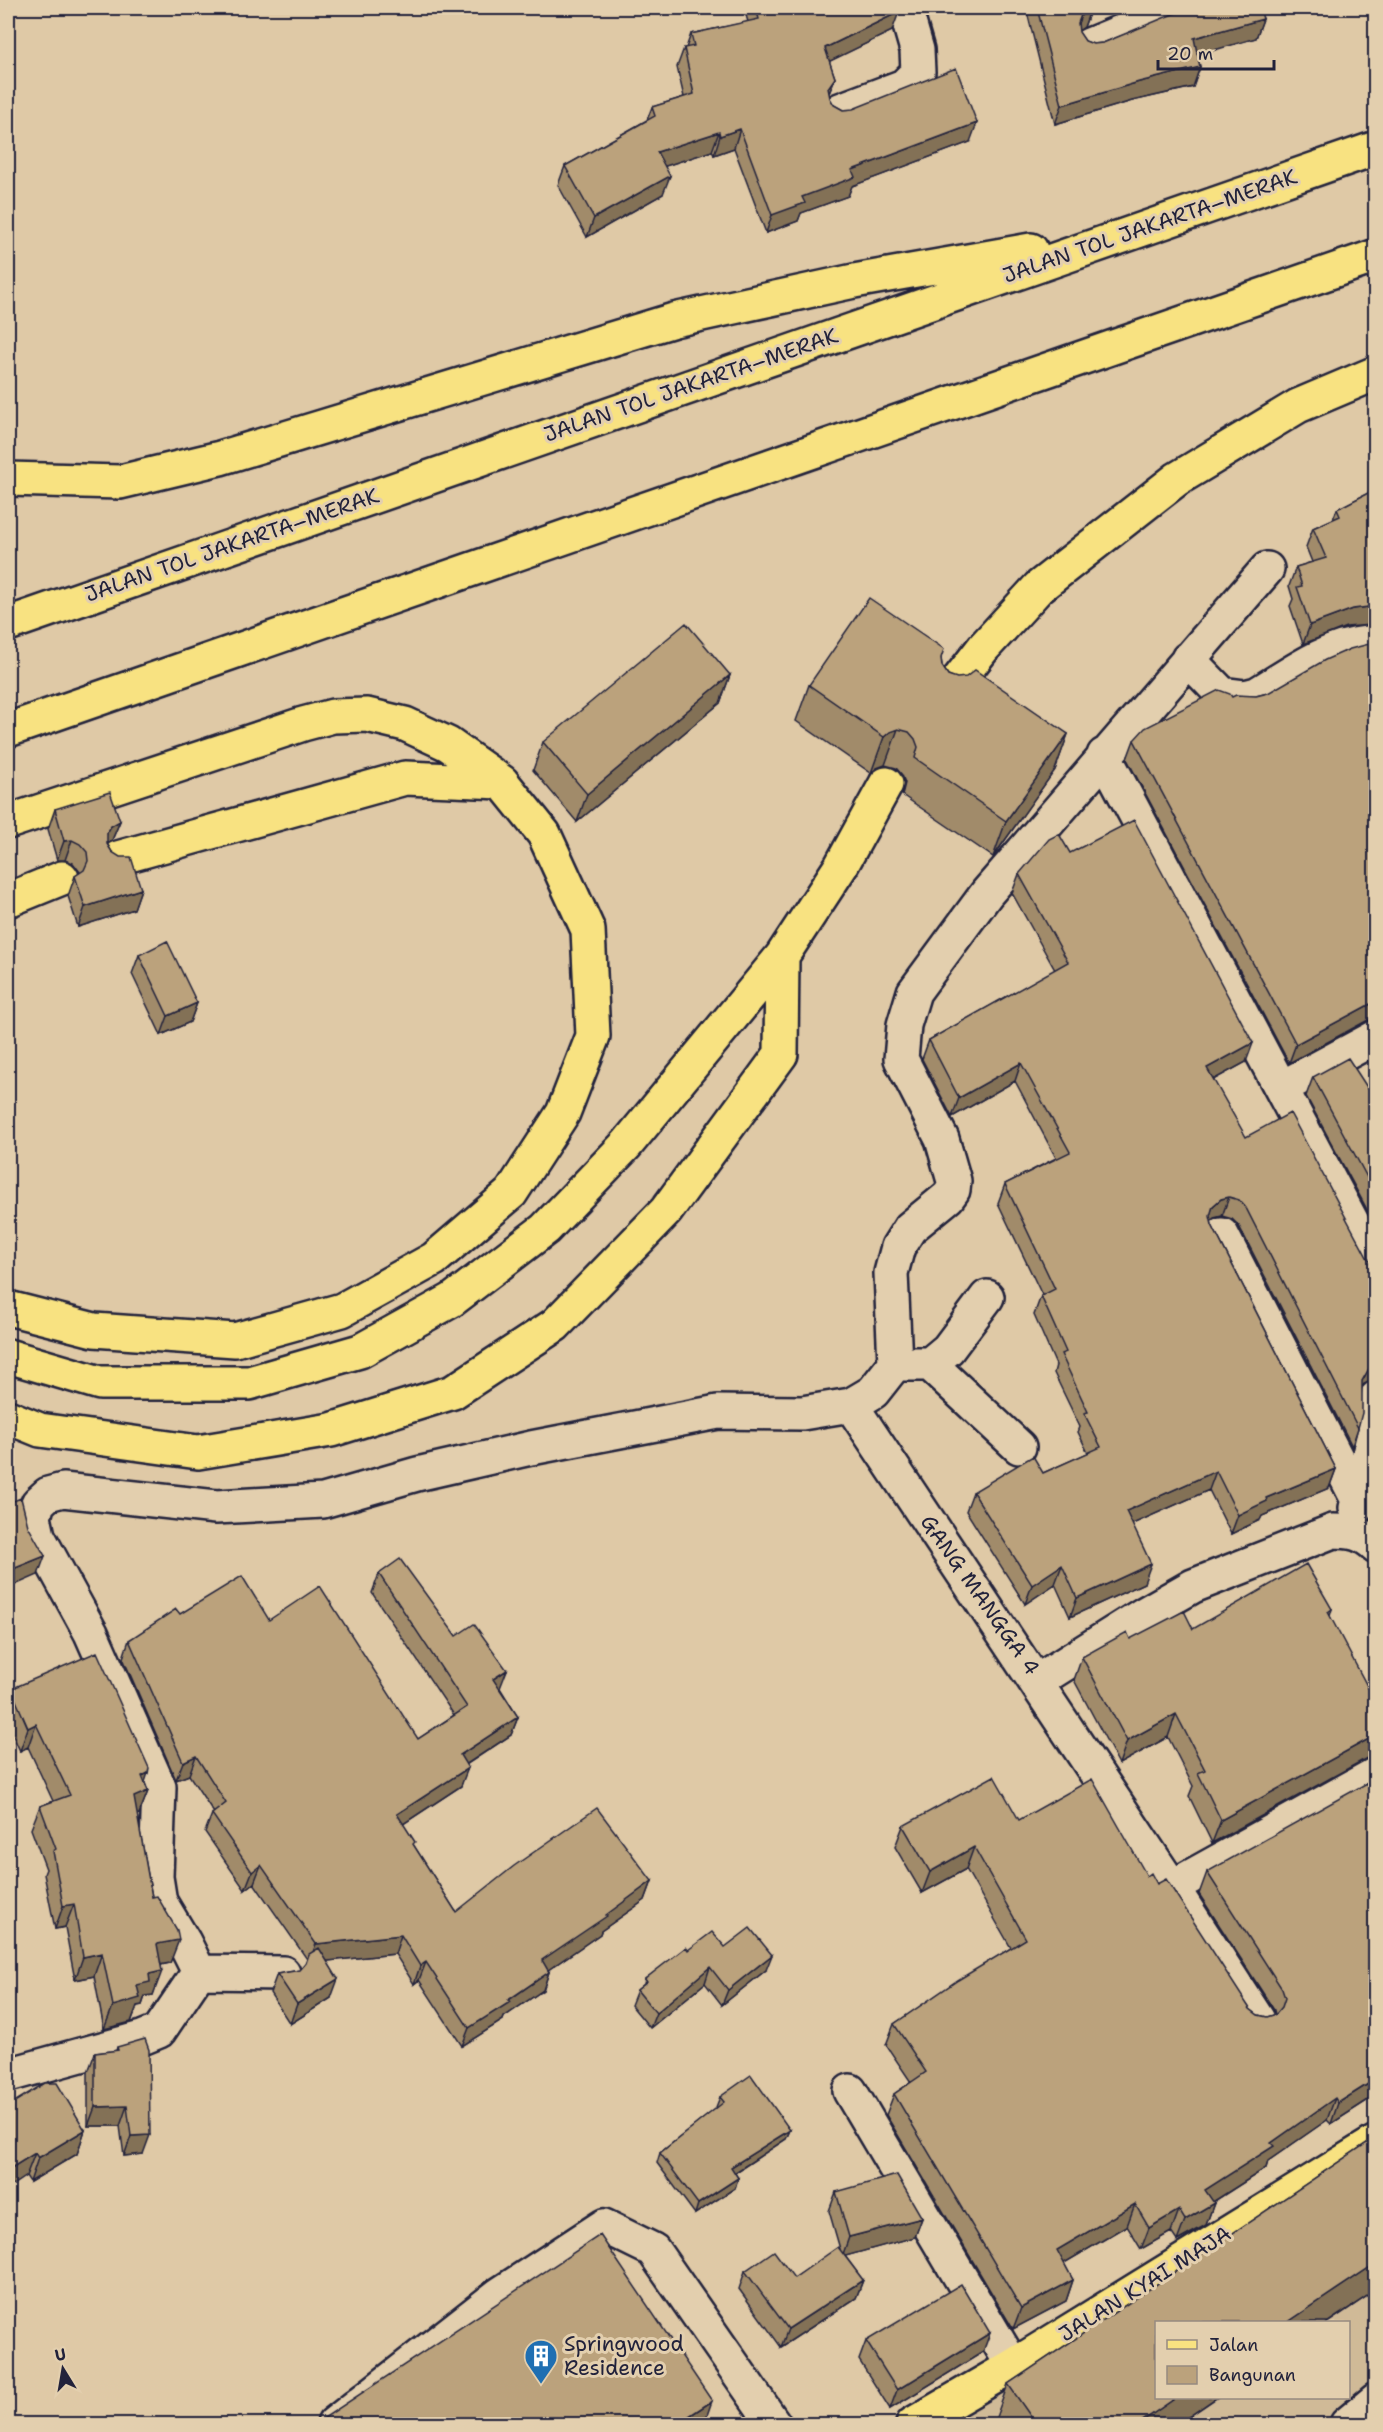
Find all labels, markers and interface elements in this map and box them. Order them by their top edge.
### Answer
scale bar [1158,33,1274,71]
text: 20 m [1167,42,1213,66]
street label: JALAN TOL JAKARTA–MERAK [999,162,1301,290]
street label: JALAN TOL JAKARTA–MERAK [540,321,842,449]
street label: JALAN TOL JAKARTA–MERAK [81,481,383,609]
street label: GANG MANGGA 4 [914,1509,1046,1681]
street label: JALAN KYAI MAJA [1054,2220,1236,2348]
legend [1155,2321,1350,2399]
place label: Springwood Residence [564,2330,684,2382]
text: Jalan [1209,2333,1258,2357]
building icon: Springwood Residence [523,2338,559,2385]
north arrow [33,2339,93,2399]
text: U [53,2343,68,2366]
text: Bangunan [1209,2363,1296,2387]

